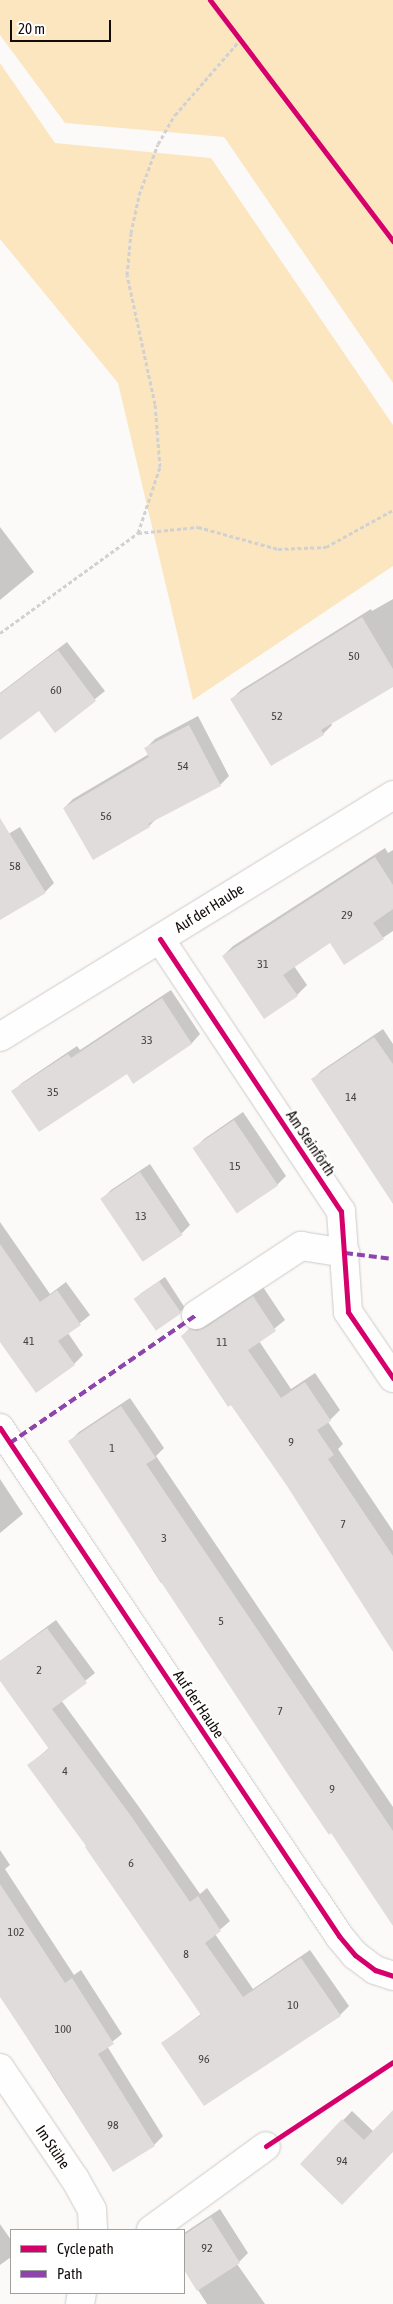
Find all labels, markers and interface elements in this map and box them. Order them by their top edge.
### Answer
scale bar [12,10,114,42]
text: 20 m [18,20,45,37]
house number: 50 [348,650,360,664]
house number: 60 [50,684,62,698]
house number: 52 [271,710,283,724]
house number: 54 [177,760,189,774]
house number: 56 [100,810,112,824]
house number: 58 [9,860,21,874]
street label: Auf der Haube [171,880,247,936]
house number: 29 [341,909,353,923]
house number: 31 [257,958,269,972]
house number: 33 [141,1034,153,1048]
house number: 35 [47,1086,59,1100]
house number: 14 [345,1091,357,1105]
street label: Am Steinförth [282,1107,340,1179]
house number: 15 [229,1160,241,1174]
house number: 13 [135,1210,147,1224]
house number: 41 [23,1335,35,1349]
house number: 11 [216,1336,228,1350]
house number: 9 [288,1436,294,1450]
house number: 1 [109,1442,115,1456]
house number: 7 [340,1518,346,1532]
house number: 3 [161,1532,167,1546]
house number: 5 [218,1615,224,1629]
house number: 2 [36,1664,42,1678]
street label: Auf der Haube [170,1667,228,1741]
house number: 7 [277,1705,283,1719]
house number: 4 [62,1765,68,1779]
house number: 9 [329,1783,335,1797]
house number: 6 [128,1857,134,1871]
house number: 102 [8,1926,24,1940]
house number: 8 [183,1948,189,1962]
house number: 10 [287,1999,299,2013]
house number: 100 [55,2023,71,2037]
house number: 96 [198,2053,210,2067]
house number: 98 [107,2119,119,2133]
street label: Im Stühe [32,2122,74,2172]
house number: 94 [336,2155,348,2169]
legend [10,2229,185,2294]
text: Cycle path [57,2240,114,2257]
house number: 92 [201,2242,213,2256]
text: Path [57,2265,83,2282]

